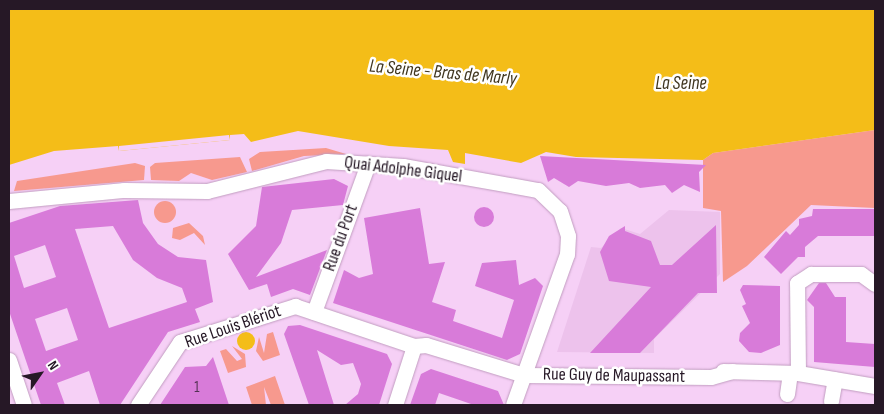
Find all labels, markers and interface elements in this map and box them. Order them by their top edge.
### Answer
water label: La Seine - Bras de Marly [368,55,518,91]
water label: La Seine [655,73,707,95]
street label: Quai Adolphe Giquel [343,152,463,188]
street label: Rue du Port [319,202,363,274]
street label: Rue Louis Blériot [182,300,284,354]
north arrow [15,349,65,399]
text: N [44,358,62,373]
street label: Rue Guy de Maupassant [543,364,685,388]
house number: 1 [194,379,200,397]

